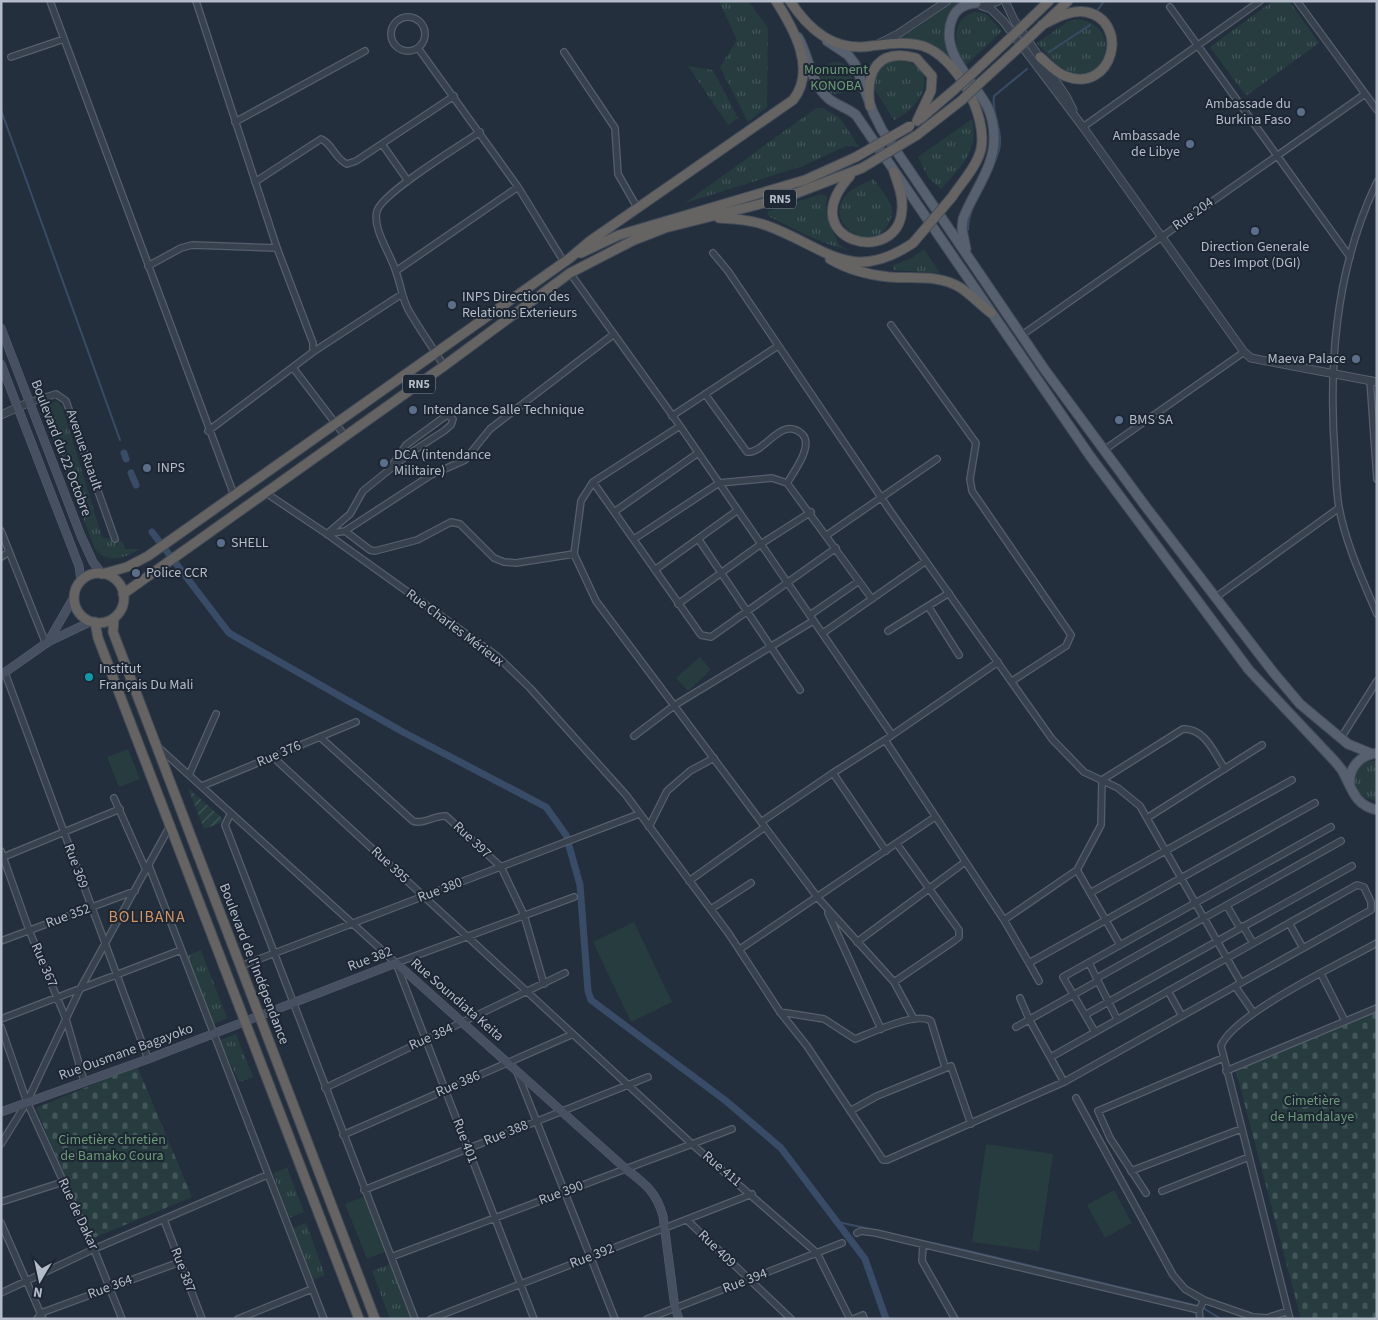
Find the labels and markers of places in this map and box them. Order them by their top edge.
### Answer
place label: Ambassade du Burkina Faso [1205,94,1291,130]
marker: Ambassade du Burkina Faso [1295,106,1307,118]
place label: Ambassade de Libye [1113,126,1180,162]
marker: Ambassade de Libye [1184,138,1196,150]
marker: Direction Generale Des Impot (DGI) [1249,225,1261,237]
place label: Direction Generale Des Impot (DGI) [1201,237,1309,273]
place label: INPS Direction des Relations Exterieurs [462,287,577,323]
marker: INPS Direction des Relations Exterieurs [446,299,458,311]
place label: Maeva Palace [1268,349,1346,369]
marker: Maeva Palace [1350,353,1362,365]
place label: Intendance Salle Technique [423,400,584,420]
marker: Intendance Salle Technique [407,404,419,416]
place label: BMS SA [1129,410,1173,430]
marker: BMS SA [1113,414,1125,426]
place label: DCA (intendance Militaire) [394,445,491,481]
marker: DCA (intendance Militaire) [378,457,390,469]
place label: INPS [157,458,185,478]
marker: INPS [141,462,153,474]
place label: SHELL [231,533,269,553]
marker: SHELL [215,537,227,549]
place label: Police CCR [146,563,208,583]
marker: Police CCR [130,567,142,579]
place label: Institut Français Du Mali [99,659,194,695]
marker: Institut Français Du Mali [83,671,95,683]

